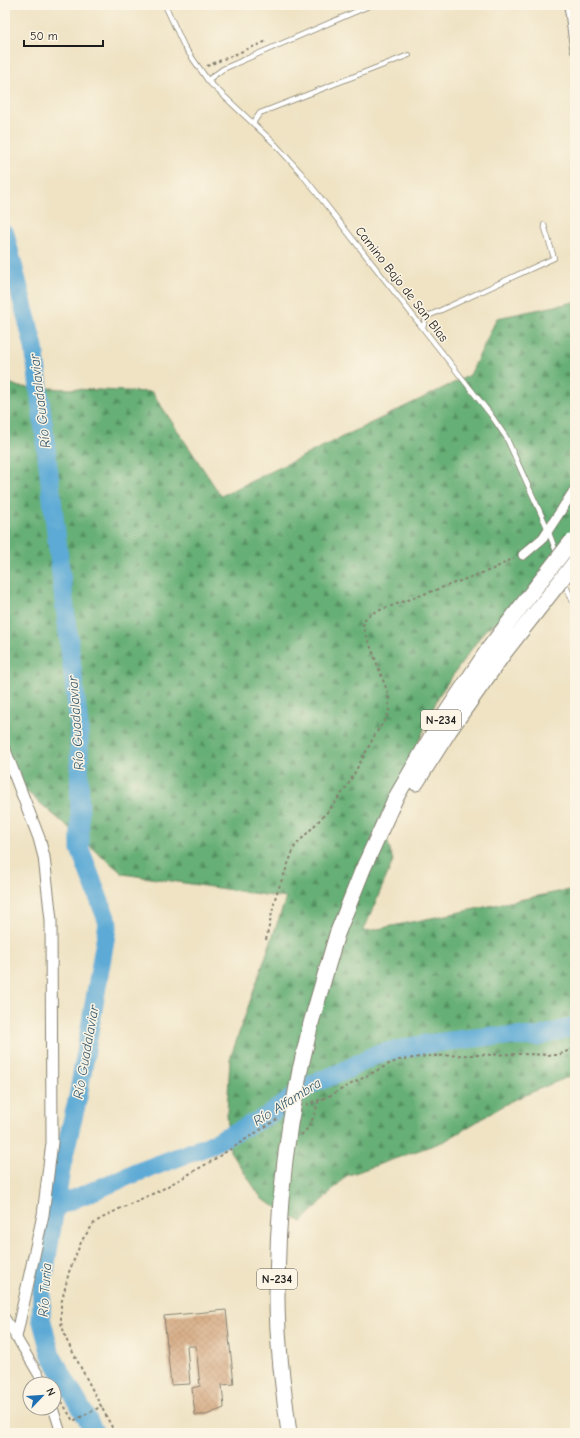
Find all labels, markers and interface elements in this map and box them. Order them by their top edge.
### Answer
scale bar [24,22,103,48]
text: 50 m [30,29,58,43]
street label: Camino Bajo de San Blas [352,223,452,345]
water label: Río Guadalaviar [26,352,54,449]
water label: Río Guadalaviar [64,674,88,771]
road number: N-234 [421,710,461,730]
water label: Río Guadalaviar [69,1002,103,1100]
water label: Río Alfambra [250,1074,324,1130]
water label: Río Turia [35,1262,55,1318]
road number: N-234 [257,1269,297,1289]
north arrow [22,1376,62,1416]
text: N [43,1386,58,1398]

